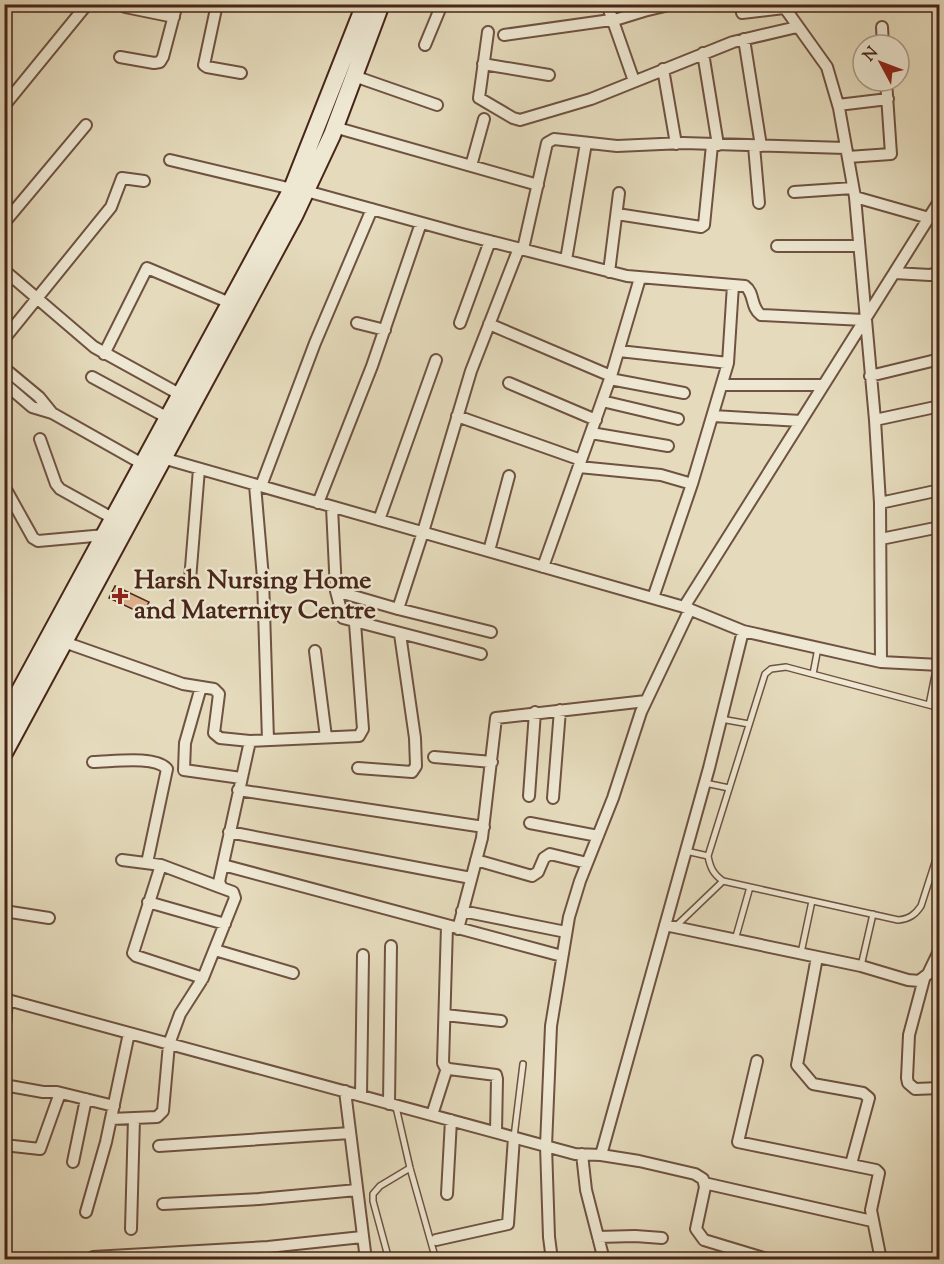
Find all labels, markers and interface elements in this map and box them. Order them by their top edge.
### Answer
north arrow [851,33,911,93]
text: N [859,42,885,67]
place label: Harsh Nursing Home and Maternity Centre [134,563,376,630]
marker: Harsh Nursing Home and Maternity Centre [111,587,129,605]

